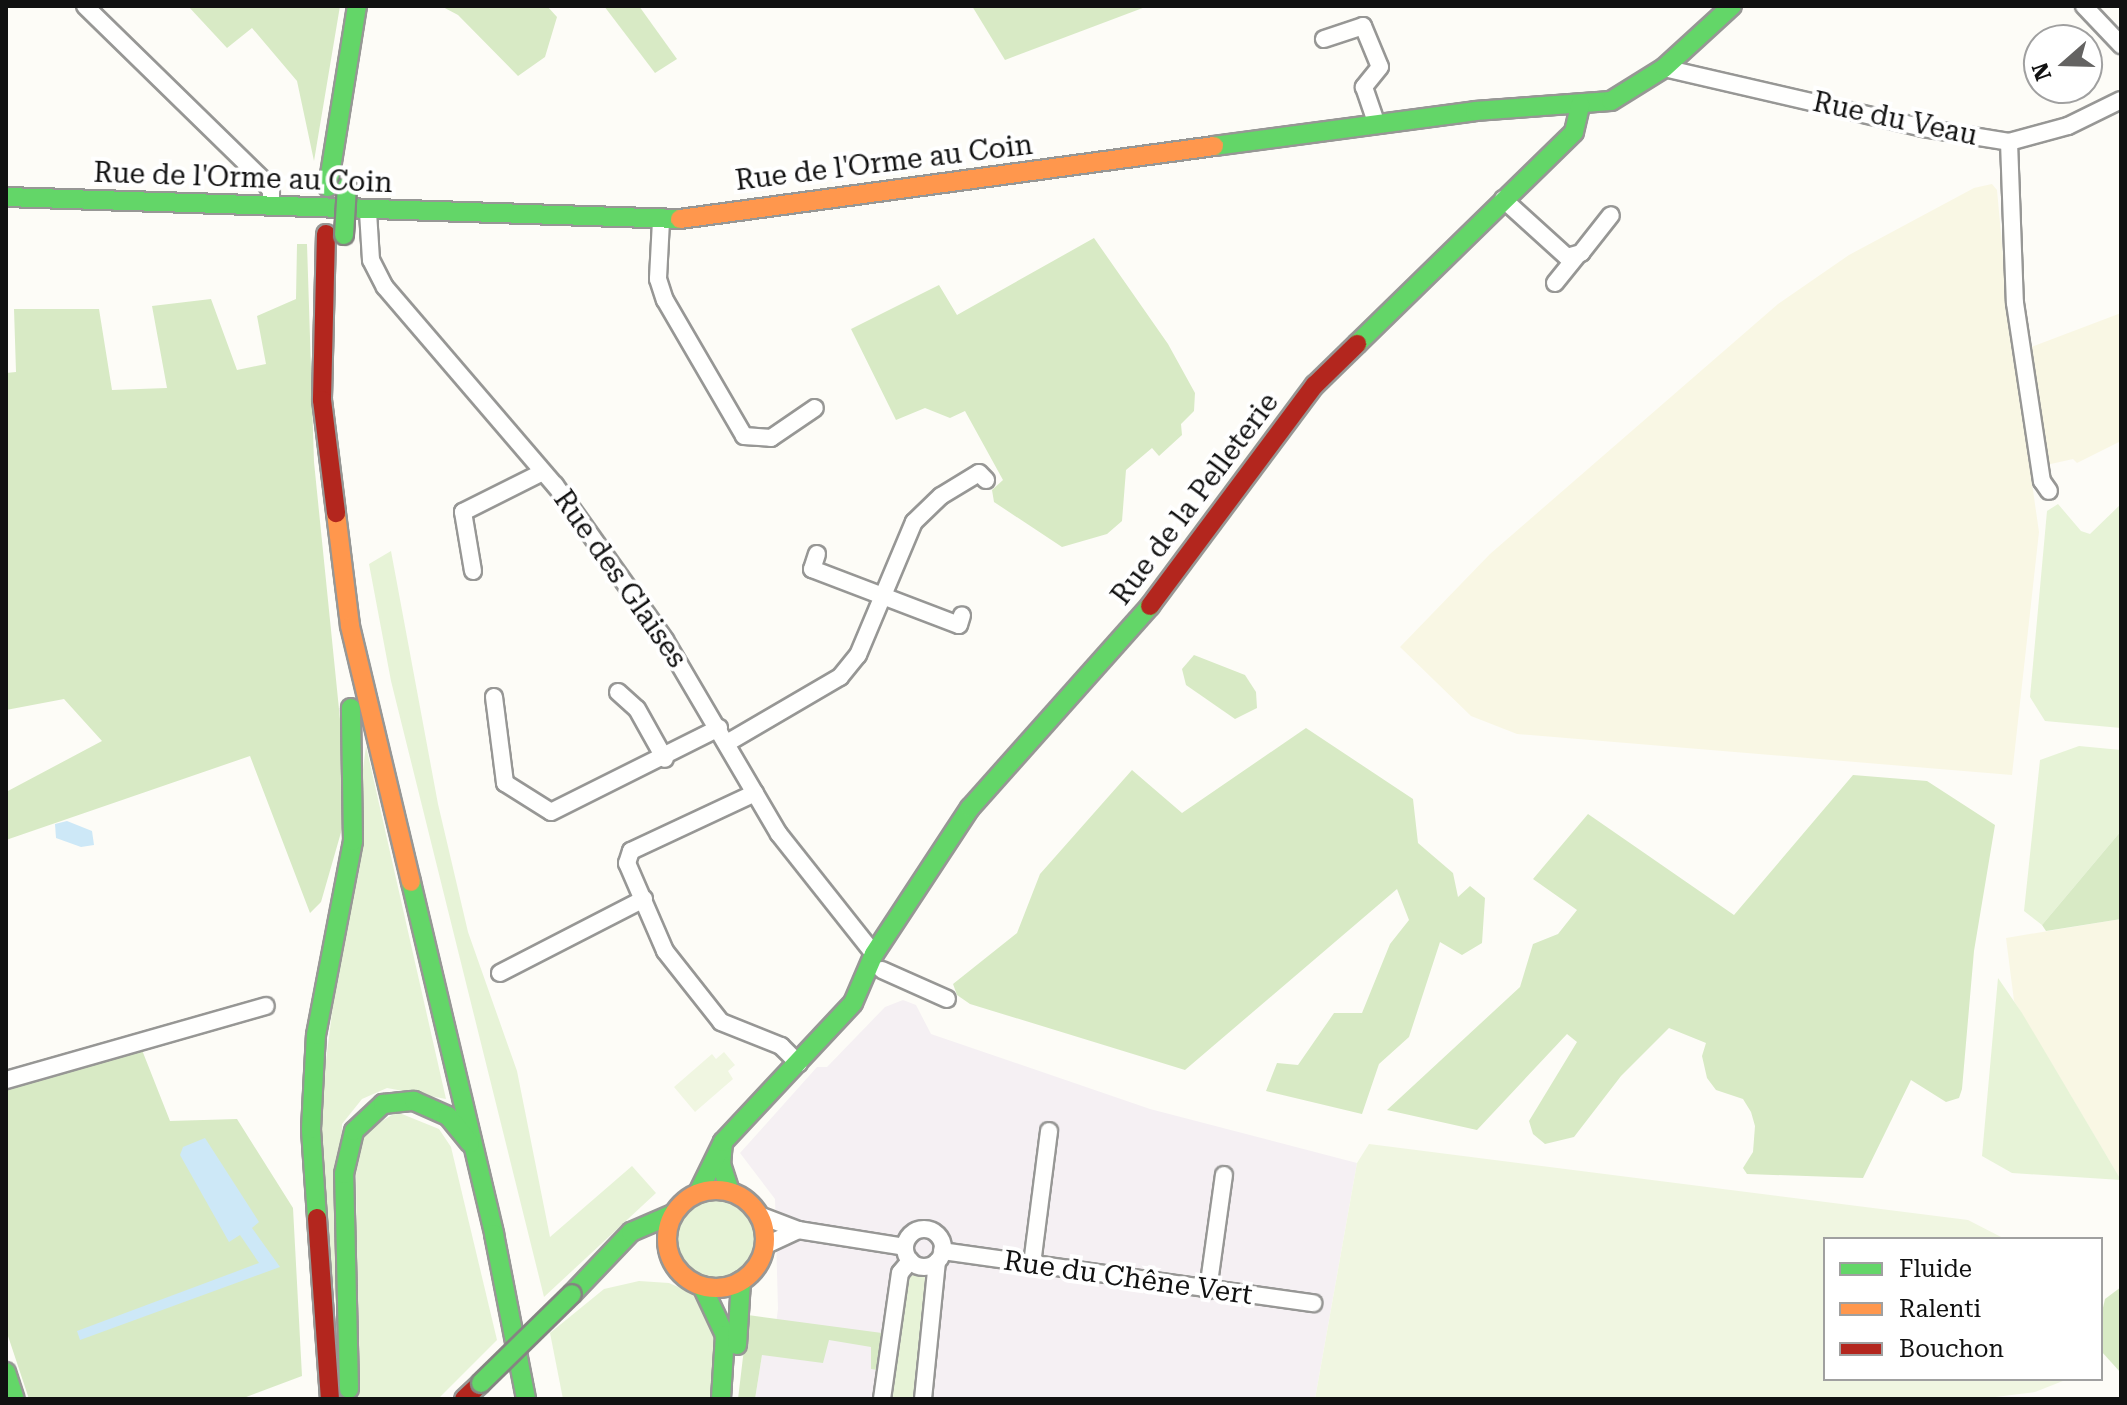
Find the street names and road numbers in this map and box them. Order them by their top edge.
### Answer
street label: Rue du Veau [1810,85,1980,153]
street label: Rue de l'Orme au Coin [733,128,1035,198]
street label: Rue de l'Orme au Coin [93,156,393,200]
street label: Rue de la Pelleterie [1104,386,1286,612]
street label: Rue des Glaises [546,484,694,674]
street label: Rue du Chêne Vert [1001,1244,1255,1312]

